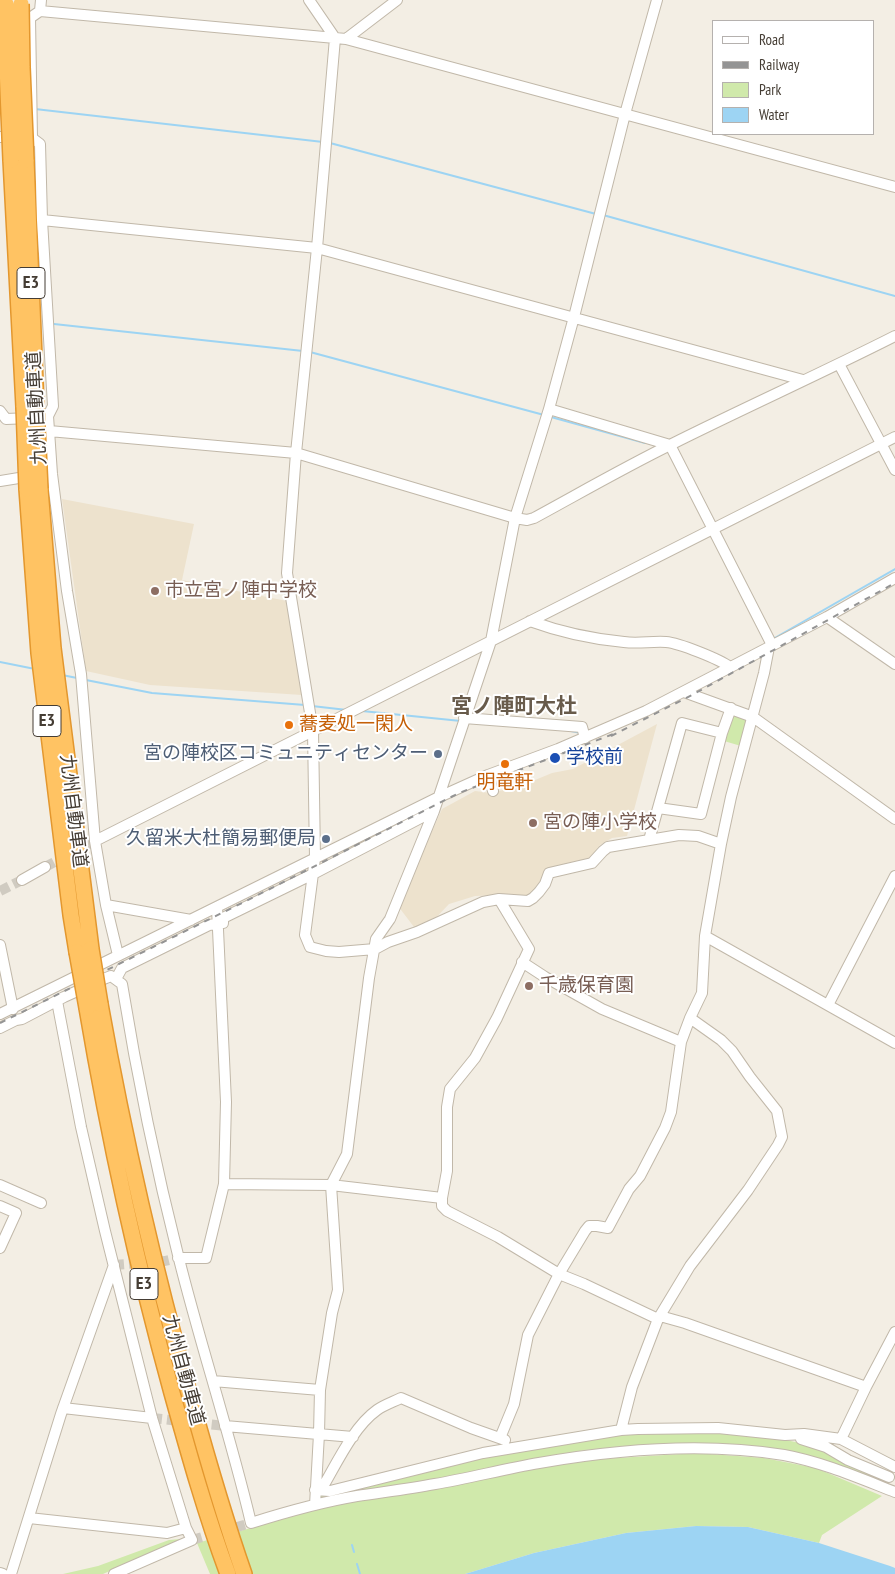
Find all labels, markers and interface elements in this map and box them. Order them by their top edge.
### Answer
legend [712,20,875,135]
text: Road [759,30,785,49]
text: Railway [759,55,799,74]
text: Park [759,80,781,99]
text: Water [759,105,789,124]
road number: E3 [17,268,45,298]
street label: 九州自動車道 [23,350,51,466]
place label: 市立宮ノ陣中学校 [165,580,317,602]
marker: 市立宮ノ陣中学校 [149,585,161,597]
district label: 宮ノ陣町大杜 [451,694,577,720]
road number: E3 [33,706,61,736]
place label: 蕎麦処一閑人 [299,714,413,736]
marker: 蕎麦処一閑人 [283,719,295,731]
place label: 宮の陣校区コミュニティセンター [143,743,428,765]
place label: 学校前 [566,747,623,769]
marker: 宮の陣校区コミュニティセンター [432,748,444,760]
marker: 学校前 [548,751,562,765]
street label: 九州自動車道 [55,753,91,869]
marker: 明竜軒 [499,758,511,770]
place label: 明竜軒 [477,772,533,794]
place label: 宮の陣小学校 [543,812,657,834]
marker: 宮の陣小学校 [527,817,539,829]
place label: 久留米大杜簡易郵便局 [126,828,316,850]
marker: 久留米大杜簡易郵便局 [320,833,332,845]
place label: 千歳保育園 [539,975,634,997]
marker: 千歳保育園 [523,980,535,992]
road number: E3 [130,1268,158,1300]
street label: 九州自動車道 [157,1312,209,1428]

